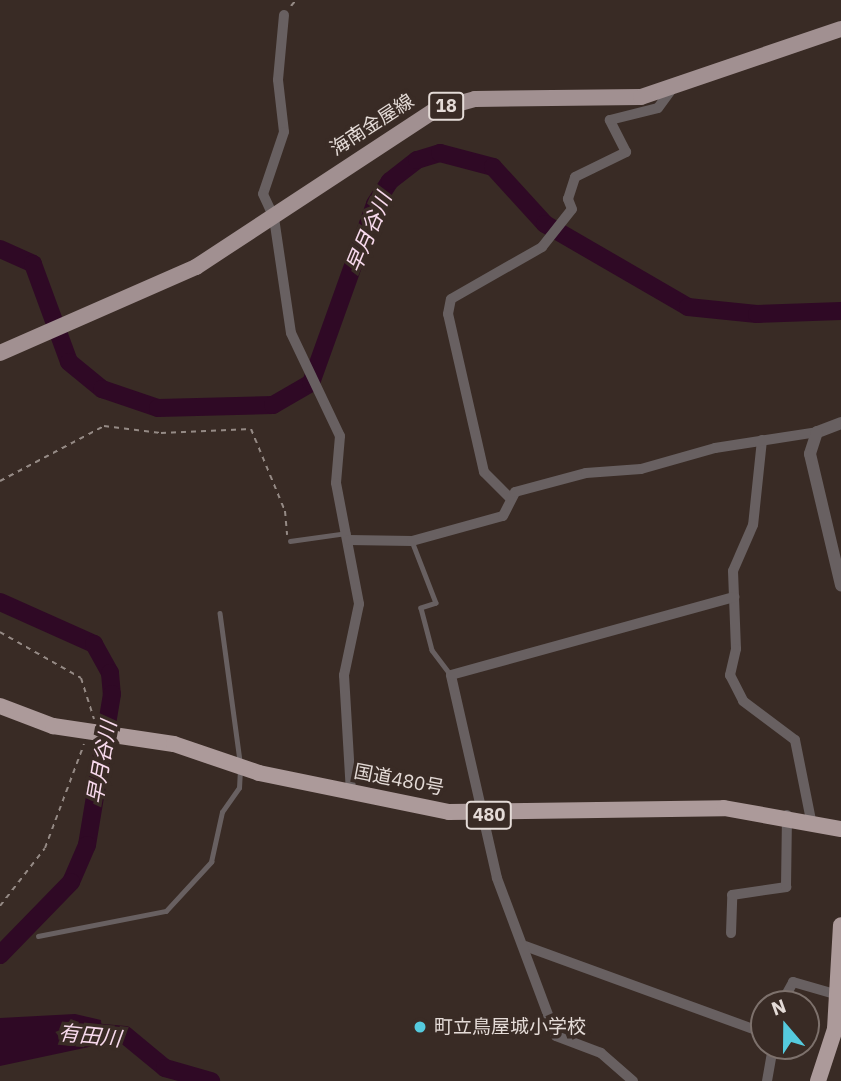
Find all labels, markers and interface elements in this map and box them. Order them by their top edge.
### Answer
street label: 海南金屋線 [326,90,418,160]
road number: 18 [427,92,465,120]
water label: 早月谷川 [340,188,396,276]
water label: 早月谷川 [81,718,121,806]
street label: 国道480号 [352,760,446,800]
road number: 480 [464,800,514,830]
north arrow [750,990,820,1060]
text: N [768,994,789,1021]
place label: 町立鳥屋城小学校 [434,1016,586,1038]
water label: 有田川 [57,1019,123,1051]
marker: 町立鳥屋城小学校 [412,1019,428,1035]

